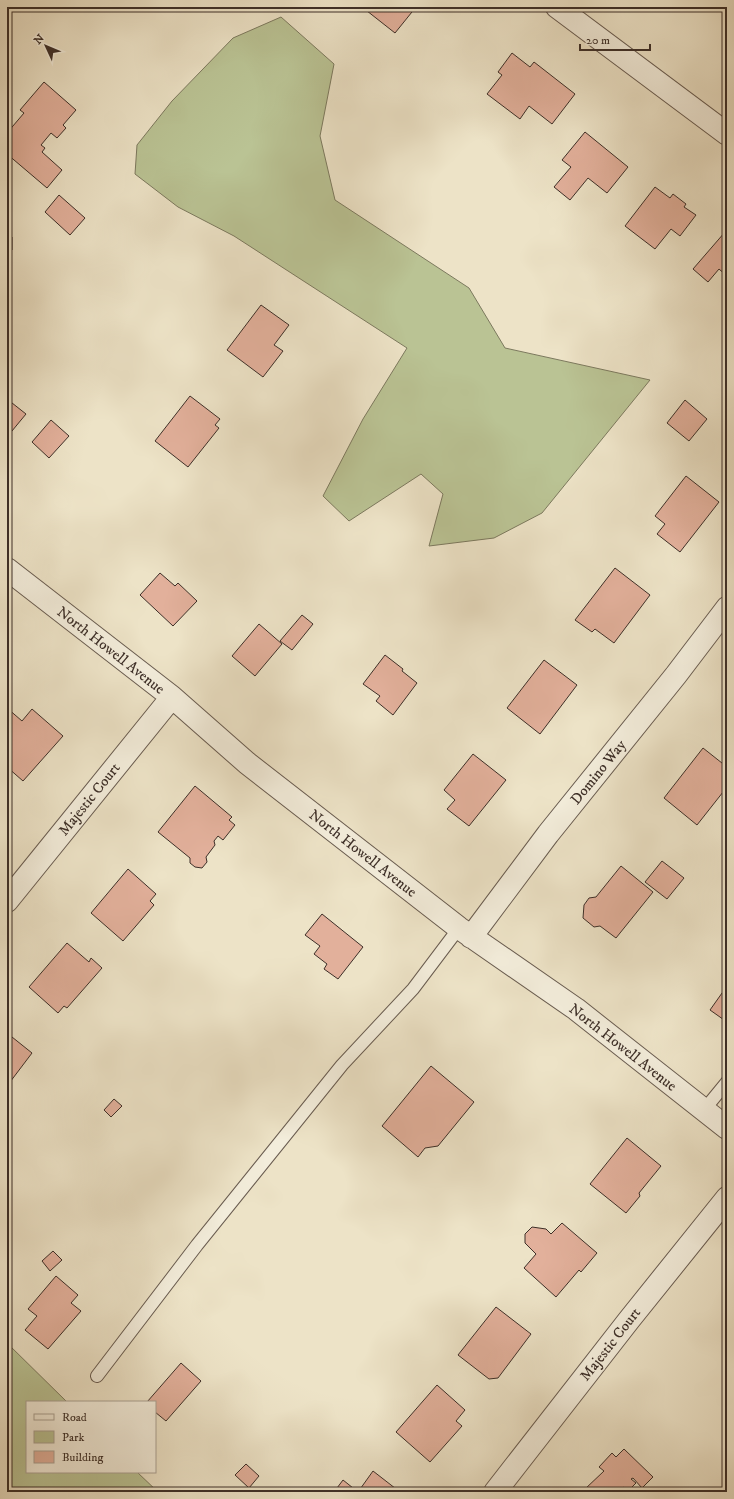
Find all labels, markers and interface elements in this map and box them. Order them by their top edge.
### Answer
north arrow [26,26,66,66]
scale bar [580,26,650,52]
text: N [31,32,48,48]
text: 20 m [586,33,610,48]
street label: North Howell Avenue [53,602,168,698]
street label: Domino Way [566,735,631,809]
street label: Majestic Court [54,759,125,840]
street label: North Howell Avenue [305,805,420,901]
street label: North Howell Avenue [565,999,680,1095]
street label: Majestic Court [576,1304,645,1385]
legend [26,1401,156,1473]
text: Road [62,1410,87,1425]
text: Park [62,1430,84,1445]
text: Building [62,1450,103,1465]

